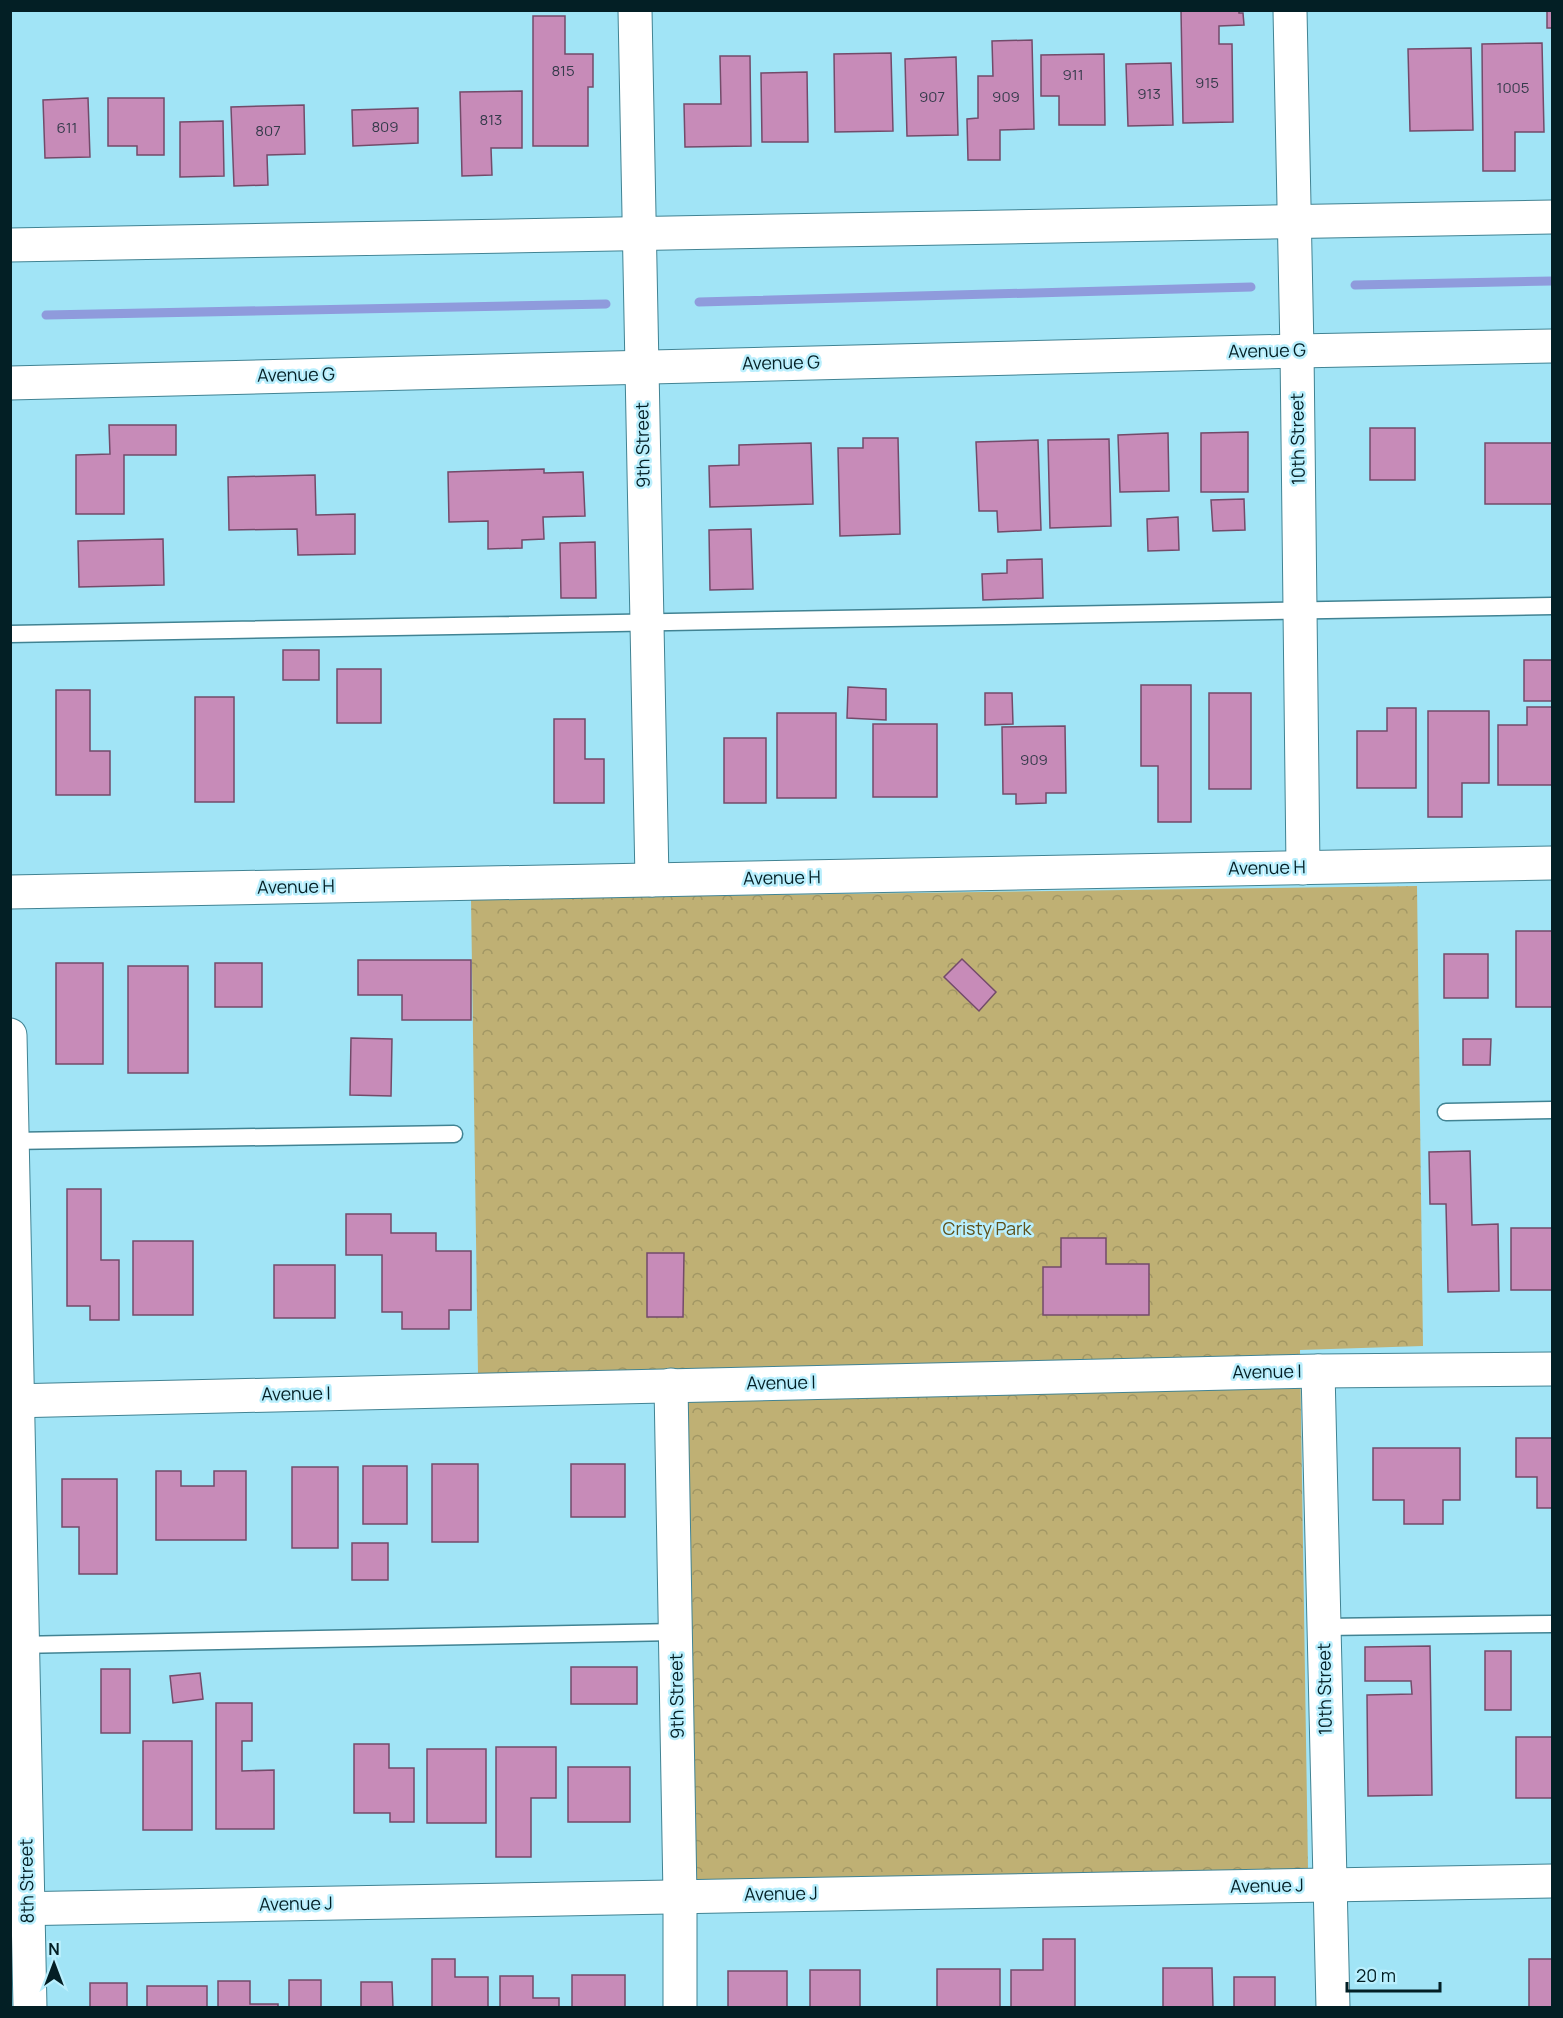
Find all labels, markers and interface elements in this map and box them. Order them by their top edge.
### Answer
house number: 815 [551,60,575,81]
house number: 911 [1062,64,1084,85]
house number: 915 [1195,72,1219,93]
house number: 1005 [1497,77,1529,98]
house number: 913 [1137,83,1161,104]
house number: 907 [919,86,945,107]
house number: 909 [992,86,1020,107]
house number: 813 [480,109,502,130]
house number: 809 [371,116,399,137]
house number: 611 [57,117,77,138]
house number: 807 [255,120,281,141]
street label: Avenue G [1228,337,1306,363]
street label: Avenue G [742,349,820,375]
street label: Avenue G [257,361,335,387]
street label: 10th Street [1284,393,1310,485]
street label: 9th Street [629,402,655,488]
house number: 909 [1020,749,1048,770]
street label: Avenue H [1228,854,1306,880]
street label: Avenue H [743,864,821,890]
street label: Avenue H [257,873,335,899]
park label: Cristy Park [943,1216,1033,1240]
street label: Avenue I [1232,1358,1302,1384]
street label: Avenue I [746,1369,816,1395]
street label: Avenue I [261,1380,331,1406]
street label: 10th Street [1311,1643,1337,1735]
street label: 9th Street [663,1653,689,1739]
street label: 8th Street [13,1838,39,1924]
street label: Avenue J [1230,1872,1304,1898]
street label: Avenue J [744,1880,818,1906]
street label: Avenue J [259,1890,333,1916]
north arrow [24,1934,84,1994]
text: N [48,1938,60,1960]
scale bar [1347,1955,1440,1993]
text: 20 m [1356,1963,1396,1987]

